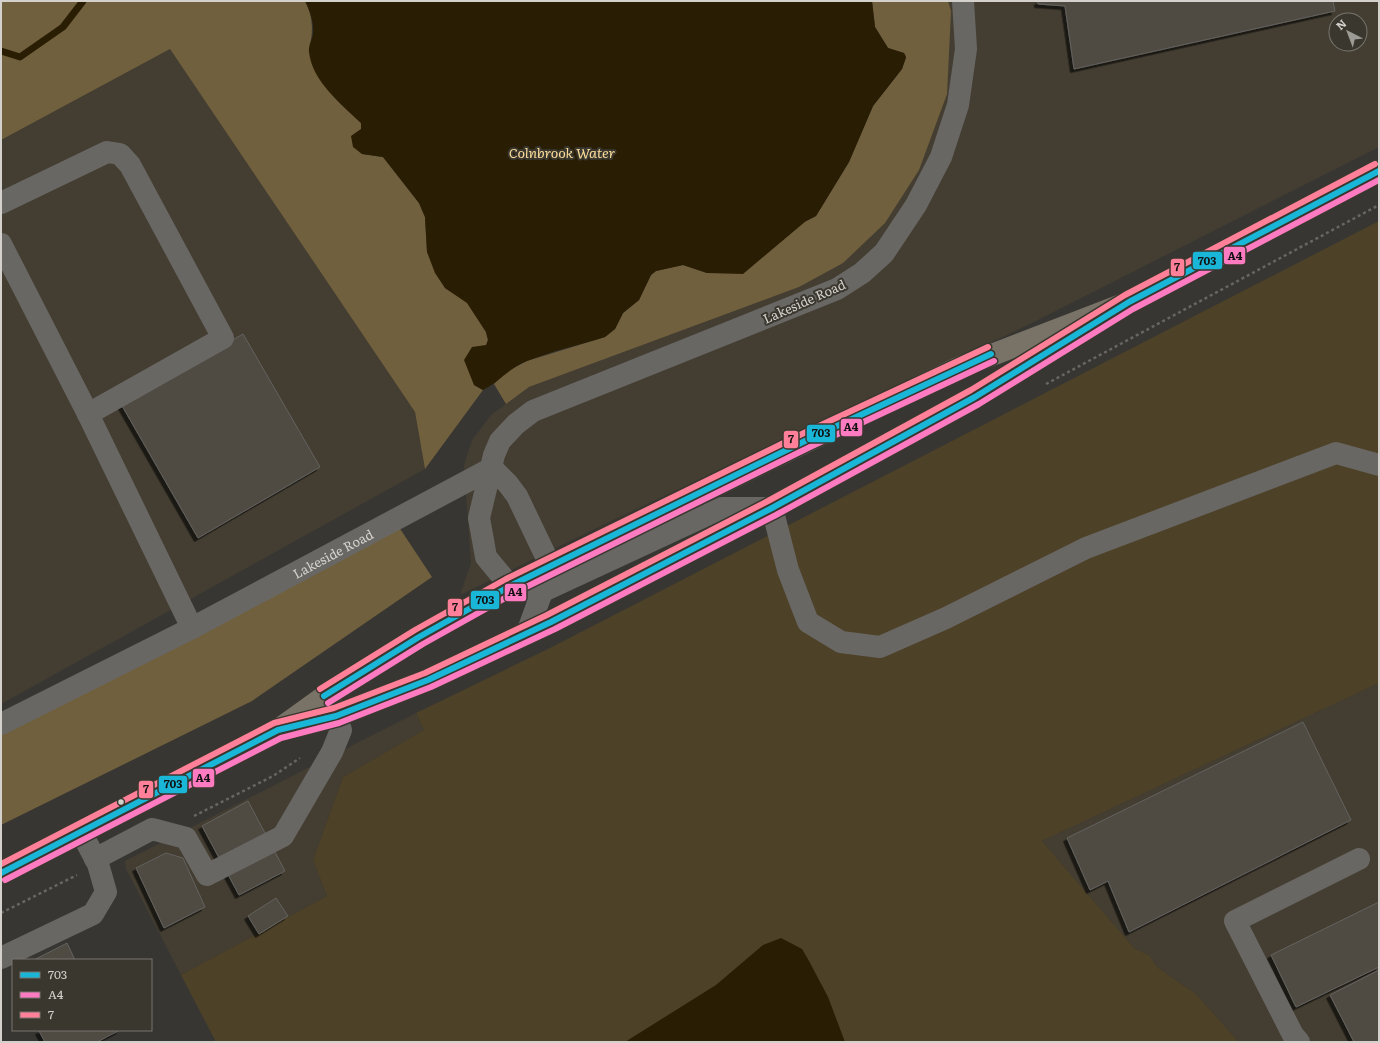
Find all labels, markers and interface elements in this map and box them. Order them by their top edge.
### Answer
north arrow [1328,12,1368,52]
text: N [1332,15,1349,33]
water label: Colnbrook Water [509,142,616,162]
line badge: A4 [1223,246,1246,265]
text: A4 [1228,247,1243,263]
line badge: 703 [1192,251,1223,270]
text: 703 [1198,252,1216,268]
line badge: 7 [1170,258,1185,277]
text: 7 [1174,258,1180,274]
street label: Lakeside Road [760,274,848,328]
line badge: A4 [840,418,863,437]
text: A4 [844,418,859,434]
line badge: 703 [806,424,836,443]
text: 703 [812,424,830,440]
line badge: 7 [783,430,799,449]
text: 7 [788,430,794,446]
street label: Lakeside Road [289,524,376,582]
line badge: A4 [504,583,527,602]
text: A4 [508,583,523,599]
line badge: 703 [470,590,500,610]
text: 703 [476,591,494,607]
line badge: 7 [447,598,463,617]
text: 7 [452,598,458,614]
line badge: A4 [192,768,215,788]
text: A4 [196,769,211,785]
line badge: 703 [158,775,188,794]
text: 703 [164,775,182,791]
line badge: 7 [138,780,154,799]
text: 7 [143,780,149,796]
unlabelled marker [116,797,126,807]
legend [12,959,152,1031]
text: 703 [48,965,67,983]
text: A4 [48,985,64,1003]
text: 7 [48,1005,54,1023]

